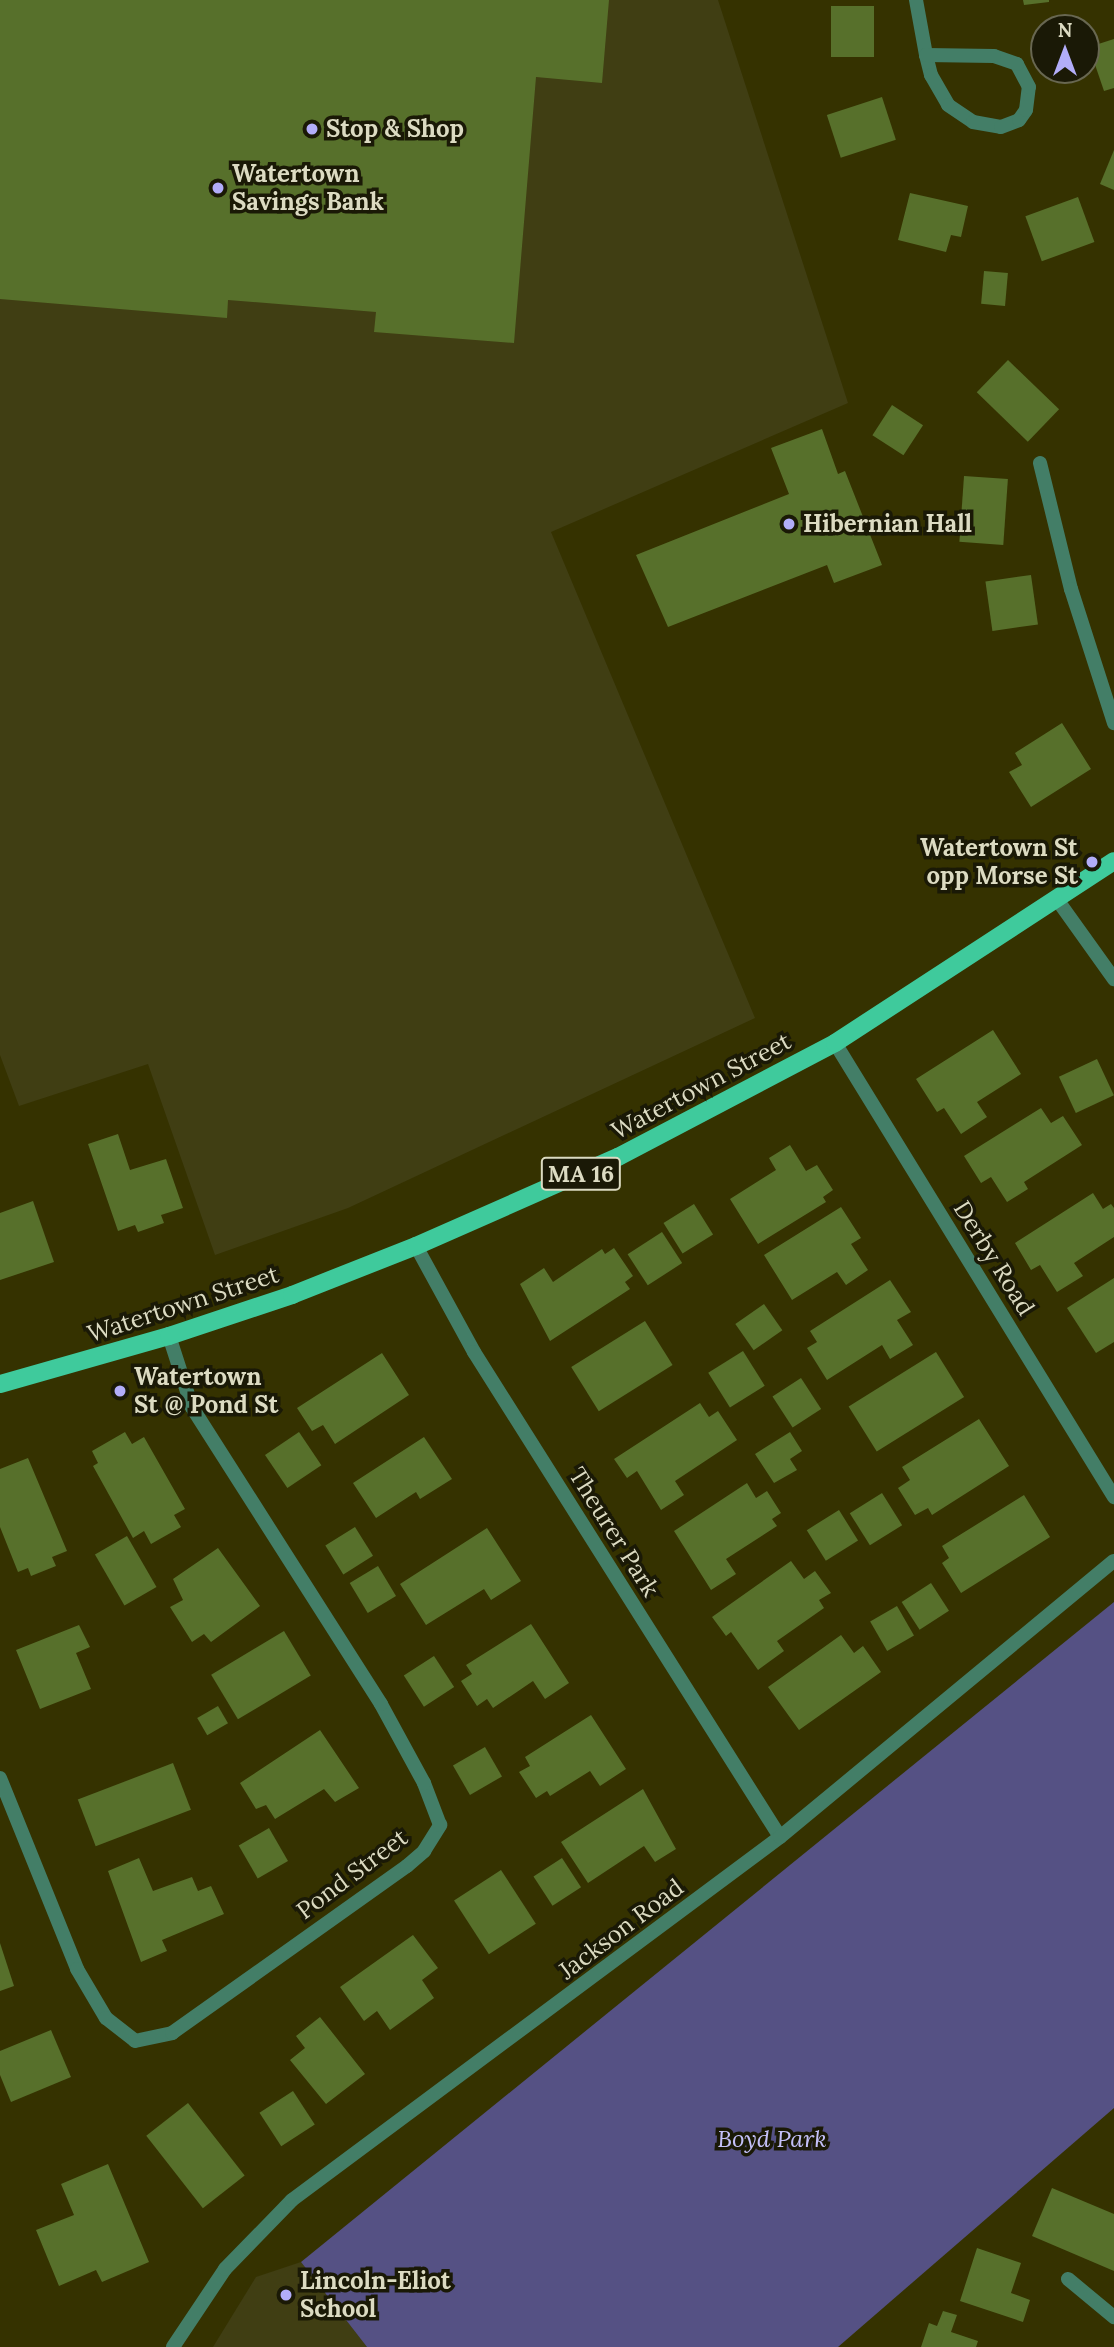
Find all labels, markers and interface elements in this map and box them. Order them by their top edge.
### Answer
north arrow [1030,14,1100,84]
text: N [1058,18,1072,42]
place label: Stop & Shop [326,115,464,143]
marker: Stop & Shop [304,121,320,137]
place label: Watertown Savings Bank [232,160,384,216]
marker: Watertown Savings Bank [210,180,226,196]
place label: Hibernian Hall [803,510,972,538]
marker: Hibernian Hall [781,516,797,532]
place label: Watertown St opp Morse St [920,834,1078,890]
marker: Watertown St opp Morse St [1084,854,1100,870]
street label: Watertown Street [606,1027,796,1145]
road number: MA 16 [541,1154,621,1194]
street label: Derby Road [947,1195,1041,1321]
street label: Watertown Street [84,1260,282,1348]
place label: Watertown St @ Pond St [134,1363,278,1419]
marker: Watertown St @ Pond St [112,1383,128,1399]
street label: Theurer Park [563,1462,665,1602]
street label: Pond Street [291,1823,413,1925]
street label: Jackson Road [553,1873,689,1985]
park label: Boyd Park [717,2125,827,2153]
place label: Lincoln-Eliot School [300,2267,451,2323]
marker: Lincoln-Eliot School [278,2287,294,2303]

